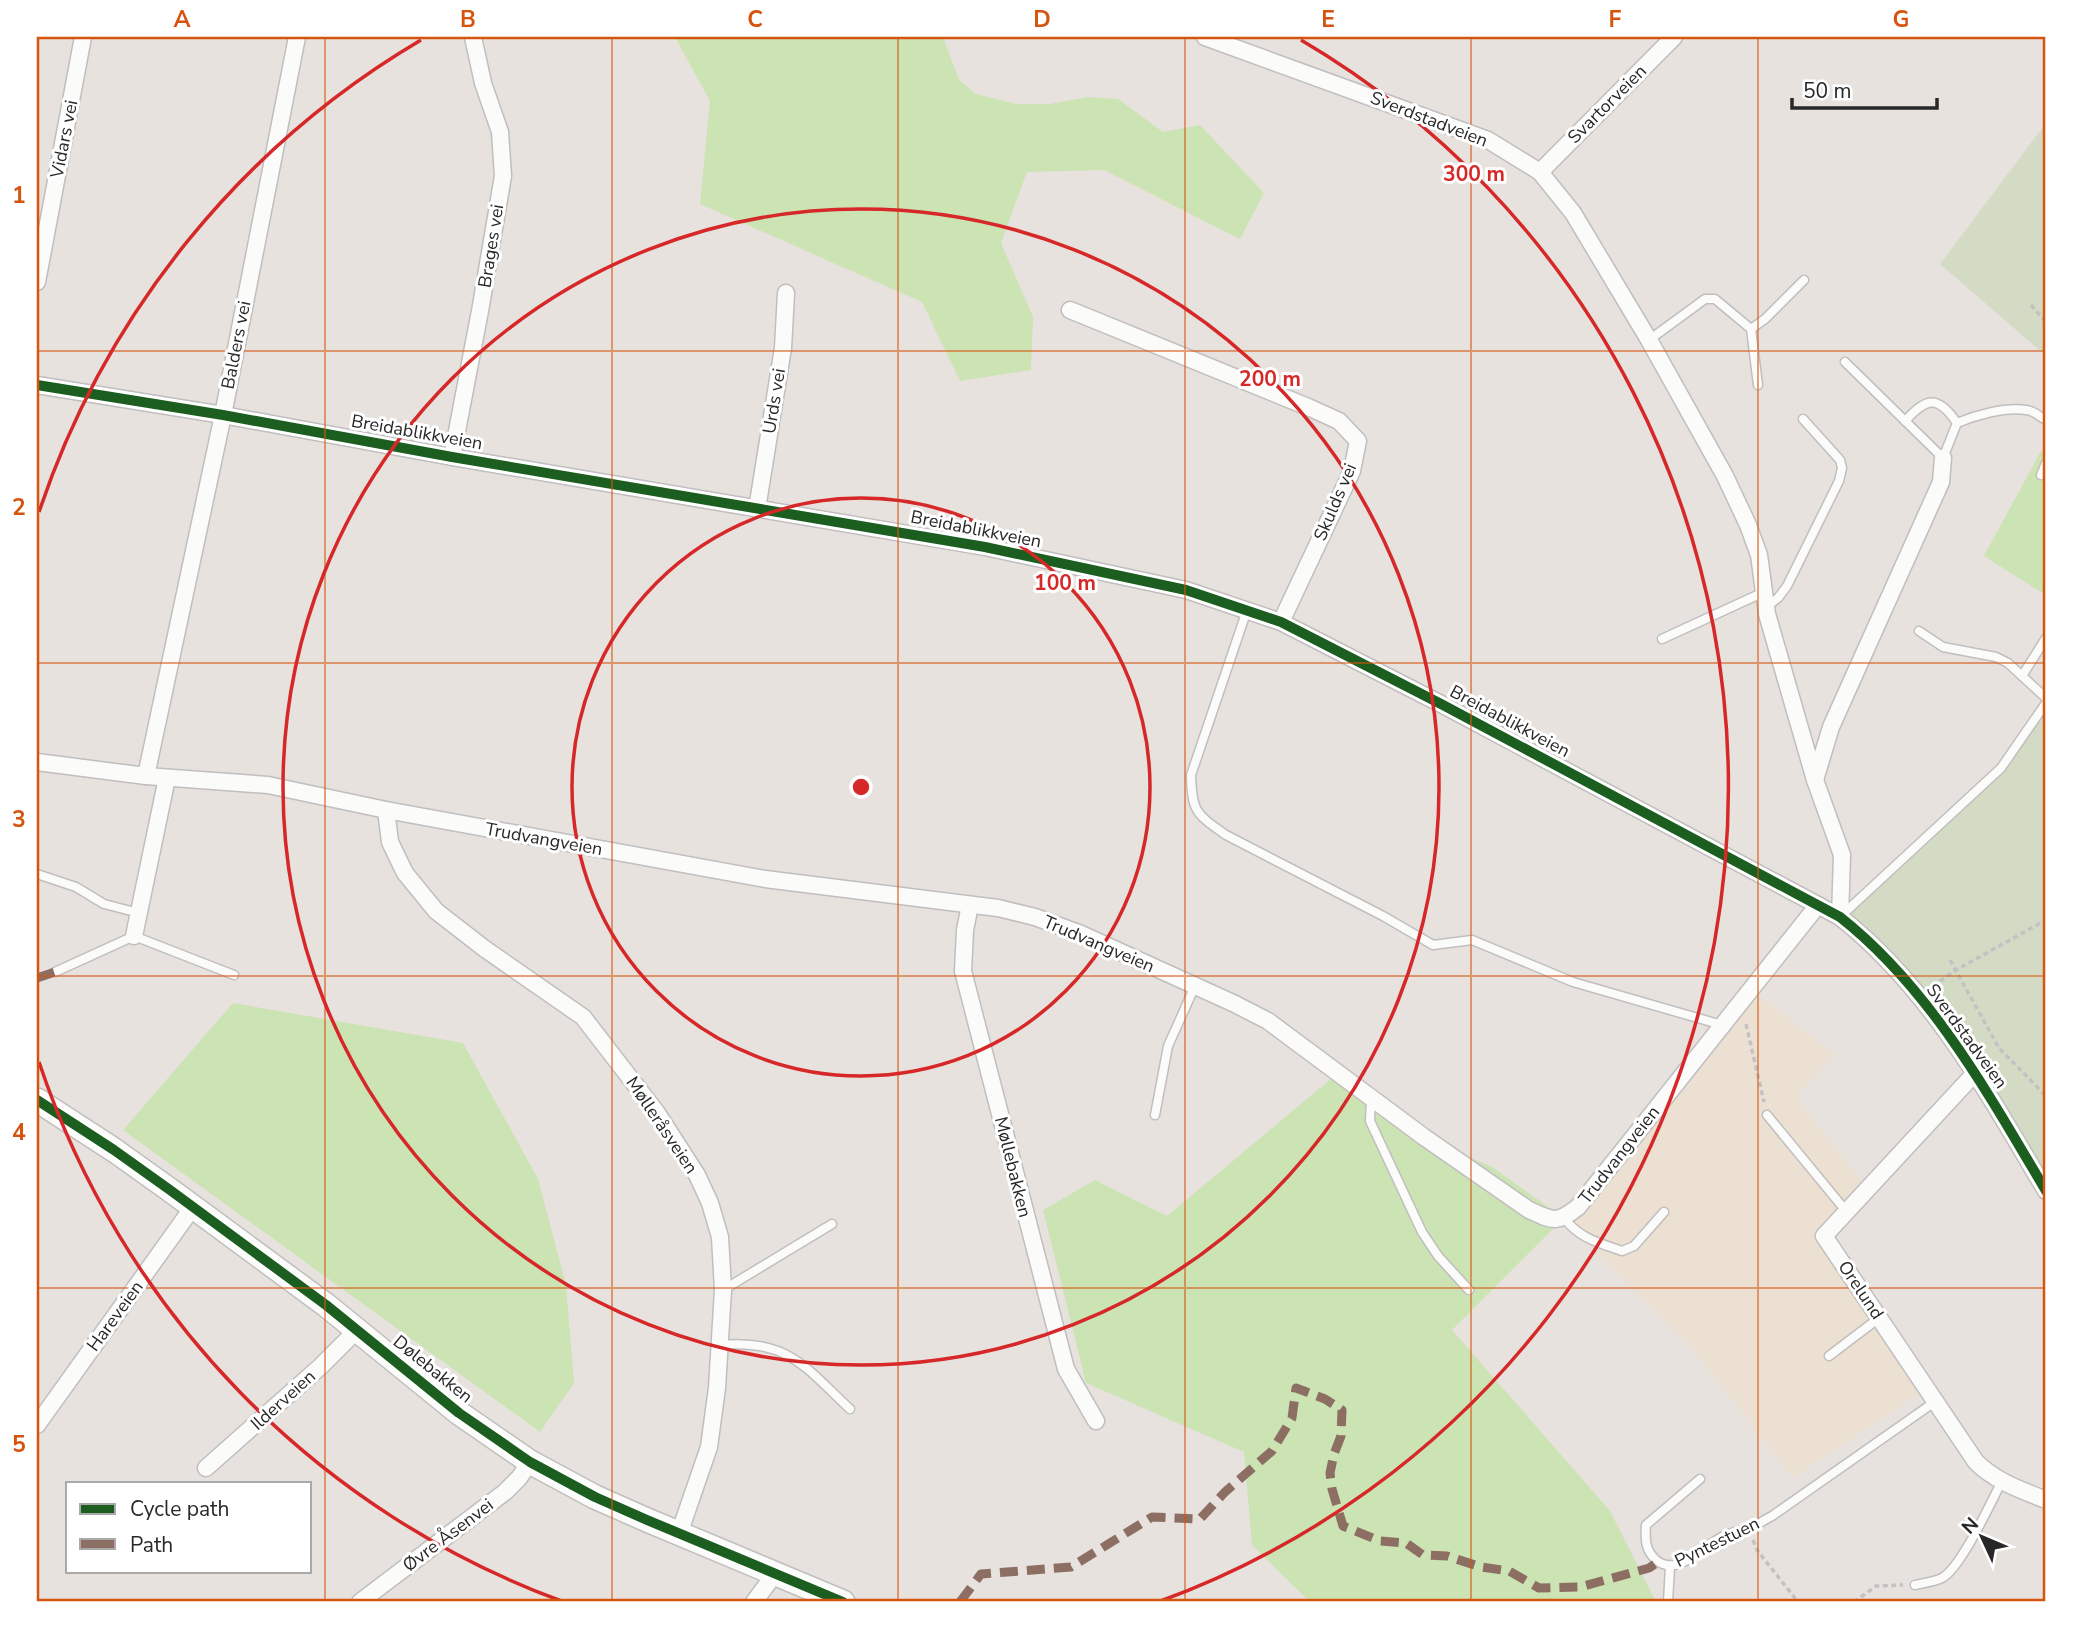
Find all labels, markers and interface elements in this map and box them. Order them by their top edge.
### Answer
text: A [173,4,191,35]
text: B [460,4,476,35]
text: C [747,4,763,35]
text: D [1033,4,1051,35]
text: E [1321,4,1335,35]
text: F [1609,4,1622,35]
text: G [1893,4,1909,35]
street label: Svartorveien [1562,59,1652,149]
scale bar [1792,66,1938,110]
text: 50 m [1803,77,1852,105]
street label: Sverdstadveien [1367,86,1491,152]
street label: Vidars vei [44,98,83,181]
text: 300 m [1443,160,1505,188]
text: 1 [12,180,26,211]
street label: Brages vei [473,202,509,290]
street label: Balders vei [216,299,256,391]
text: 200 m [1239,365,1301,393]
street label: Urds vei [757,366,791,436]
street label: Breidablikkveien [350,409,484,455]
street label: Skulds vei [1308,460,1362,544]
text: 2 [12,492,26,523]
street label: Breidablikkveien [909,505,1043,553]
text: 100 m [1034,569,1096,597]
street label: Breidablikkveien [1446,679,1574,763]
centre of rings [849,775,873,799]
text: 3 [12,804,26,835]
street label: Trudvangveien [484,817,604,861]
street label: Trudvangveien [1040,910,1158,978]
street label: Sverdstadveien [1921,979,2013,1093]
street label: Mølleråsveien [621,1072,703,1178]
street label: Trudvangveien [1573,1101,1665,1209]
street label: Møllebakken [989,1114,1037,1220]
text: 4 [12,1117,26,1148]
street label: Orelund [1833,1256,1889,1324]
street label: Hareveien [81,1276,149,1356]
street label: Dølebakken [388,1330,478,1408]
street label: Ilderveien [245,1364,321,1436]
text: 5 [12,1429,26,1460]
legend [66,1482,312,1572]
street label: Øvre Åsenvei [398,1493,498,1577]
text: Cycle path [130,1495,229,1523]
north arrow [1946,1502,2016,1572]
street label: Pyntestuen [1671,1511,1763,1573]
text: N [1956,1512,1985,1540]
text: Path [130,1531,173,1559]

